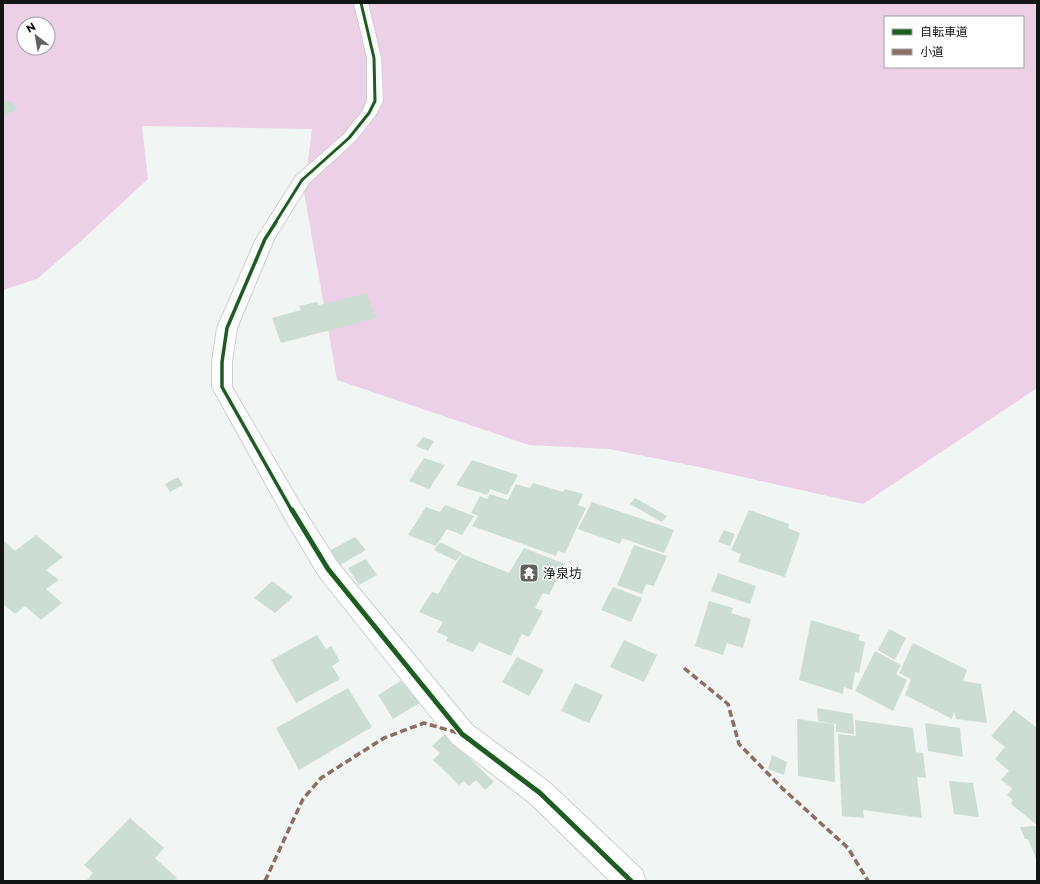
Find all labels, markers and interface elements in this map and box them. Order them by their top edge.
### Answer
north arrow [16,16,56,56]
legend [884,16,1024,68]
text: N [23,19,38,36]
text: 自転車道 [920,24,968,39]
text: 小道 [920,44,944,59]
temple icon: 浄泉坊 [518,562,540,584]
place label: 浄泉坊 [543,565,582,581]

